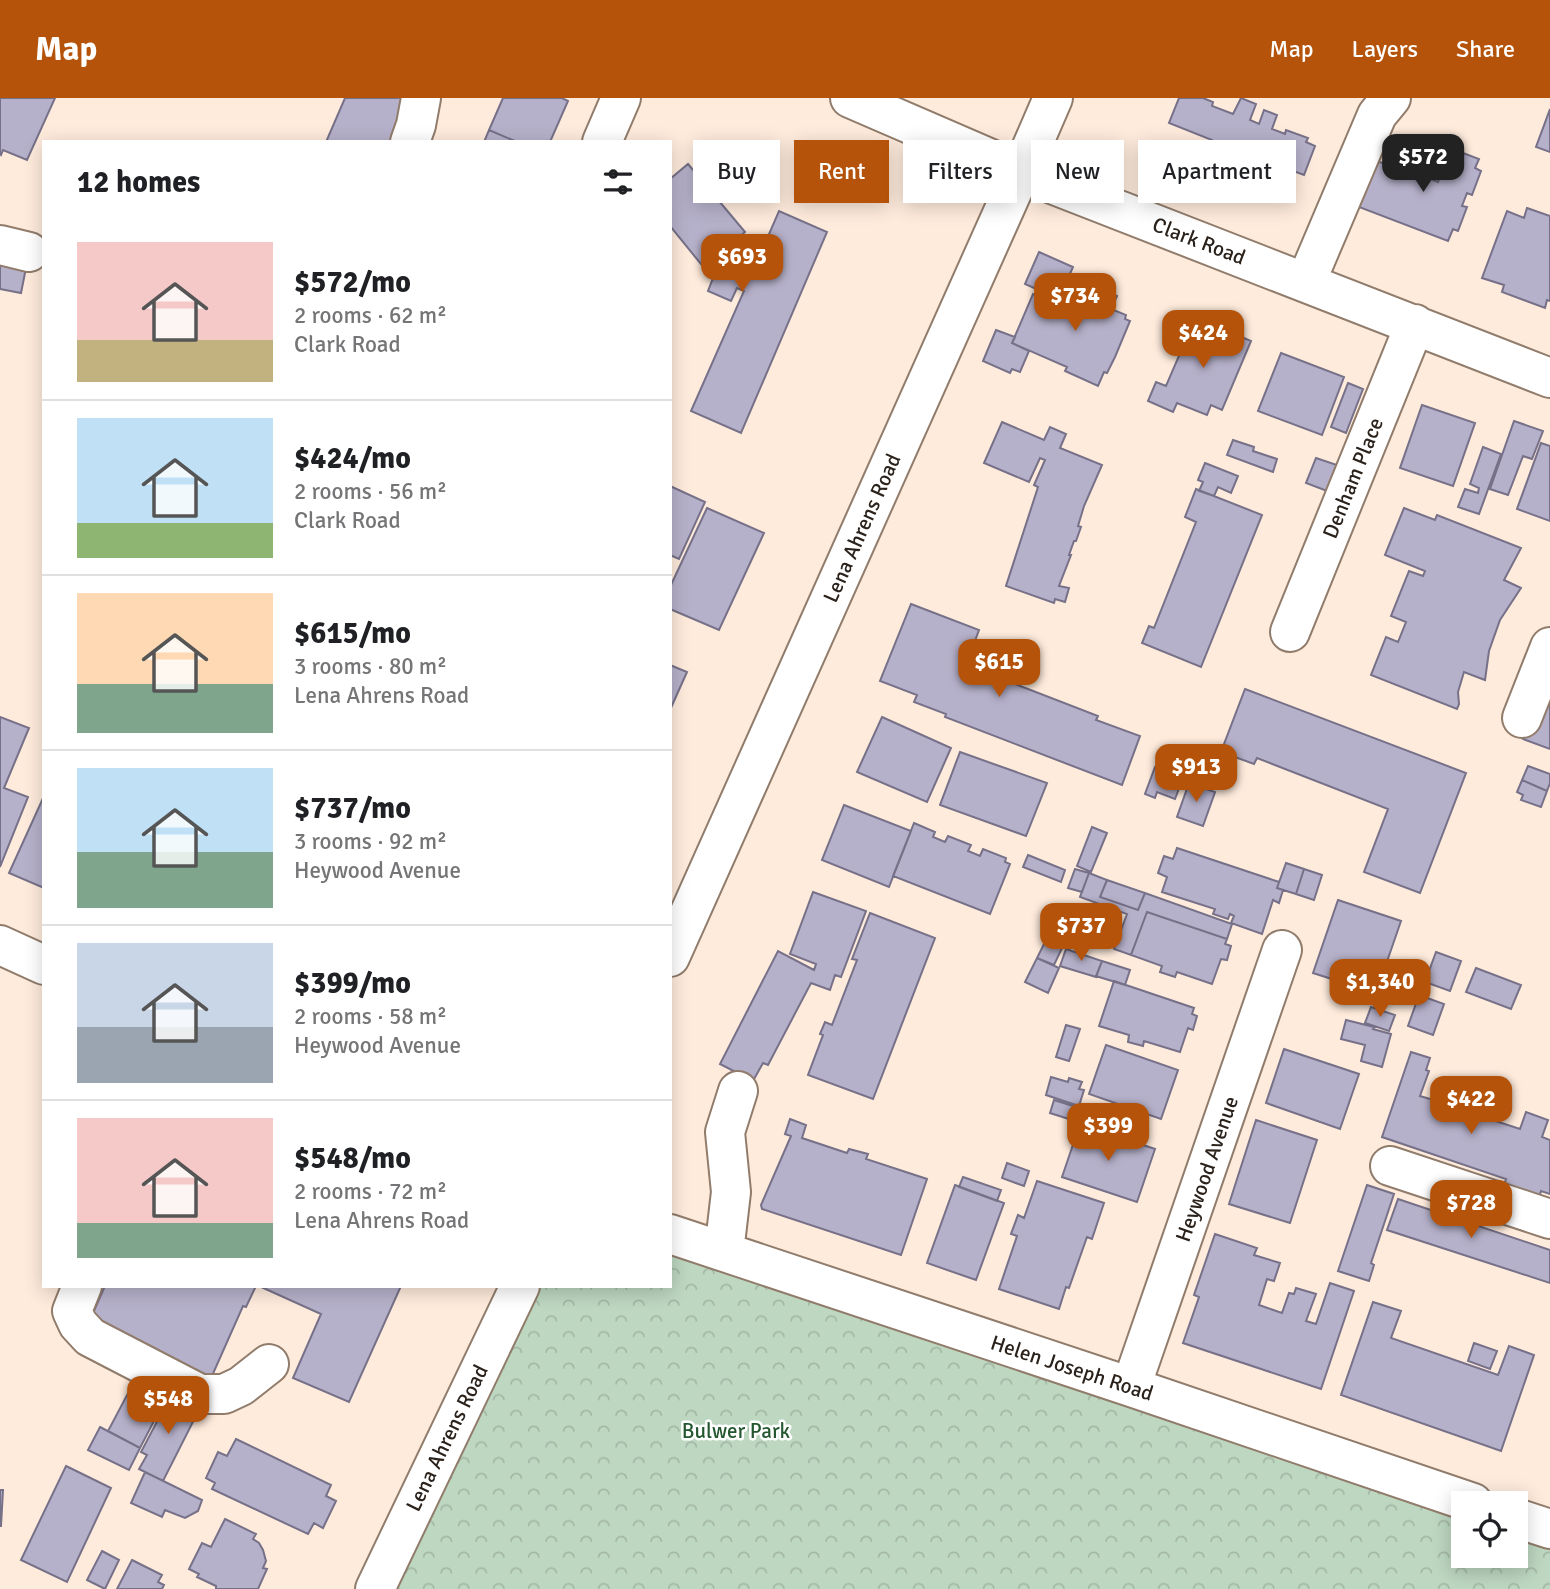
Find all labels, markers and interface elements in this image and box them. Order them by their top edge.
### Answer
text: Map [35,29,97,70]
text: Map [1269,34,1314,64]
text: Layers [1352,34,1418,64]
text: Share [1456,34,1515,64]
pin: $572 [1382,134,1464,194]
chip: Buy [693,140,780,203]
chip: Rent [794,140,889,203]
chip: Filters [903,140,1017,203]
chip: New [1031,140,1124,203]
chip: Apartment [1138,140,1296,203]
text: $572 [1398,142,1448,171]
icon: filters [599,163,637,201]
text: 12 homes [77,164,200,201]
street label: Clark Road [1149,211,1249,271]
pin: $693 [701,234,783,294]
text: $693 [717,242,767,271]
text: $572/mo [294,264,411,301]
icon: home [133,270,217,354]
pin: $734 [1034,274,1116,333]
text: $734 [1050,281,1100,310]
text: 2 rooms · 62 m² [294,301,447,330]
pin: $424 [1162,310,1244,370]
text: $424 [1178,318,1228,347]
text: Clark Road [294,330,401,359]
street label: Denham Place [1317,414,1389,542]
text: $424/mo [294,440,411,477]
icon: home [133,446,217,530]
street label: Lena Ahrens Road [818,450,906,606]
text: 2 rooms · 56 m² [294,477,447,506]
text: Clark Road [294,506,401,535]
text: $615/mo [294,615,411,652]
icon: home [133,621,217,705]
pin: $615 [958,640,1040,699]
text: $615 [974,647,1024,676]
text: 3 rooms · 80 m² [294,652,447,681]
text: Lena Ahrens Road [294,681,469,710]
pin: $913 [1155,744,1237,804]
text: $913 [1171,752,1221,781]
text: $737/mo [294,790,411,827]
icon: home [133,796,217,880]
text: 3 rooms · 92 m² [294,827,447,856]
text: Heywood Avenue [294,856,461,885]
pin: $737 [1040,904,1122,963]
text: $737 [1056,911,1106,940]
pin: $1,340 [1323,960,1437,1019]
text: $399/mo [294,965,411,1002]
text: $1,340 [1346,967,1414,996]
icon: home [133,971,217,1055]
text: 2 rooms · 58 m² [294,1002,447,1031]
text: Heywood Avenue [294,1031,461,1060]
pin: $422 [1430,1076,1512,1136]
text: $422 [1446,1084,1496,1113]
street label: Heywood Avenue [1170,1093,1244,1245]
pin: $399 [1067,1104,1149,1163]
text: $399 [1083,1111,1133,1140]
text: $548/mo [294,1140,411,1177]
icon: home [133,1146,217,1230]
text: 2 rooms · 72 m² [294,1177,447,1206]
pin: $728 [1430,1180,1512,1240]
text: $728 [1446,1188,1496,1217]
text: Lena Ahrens Road [294,1206,469,1235]
street label: Helen Joseph Road [987,1329,1157,1407]
street label: Lena Ahrens Road [400,1360,494,1516]
pin: $548 [127,1376,209,1436]
text: $548 [143,1384,193,1413]
park label: Bulwer Park [682,1418,791,1444]
map controls [1451,1491,1528,1568]
button: locate [1451,1491,1528,1568]

